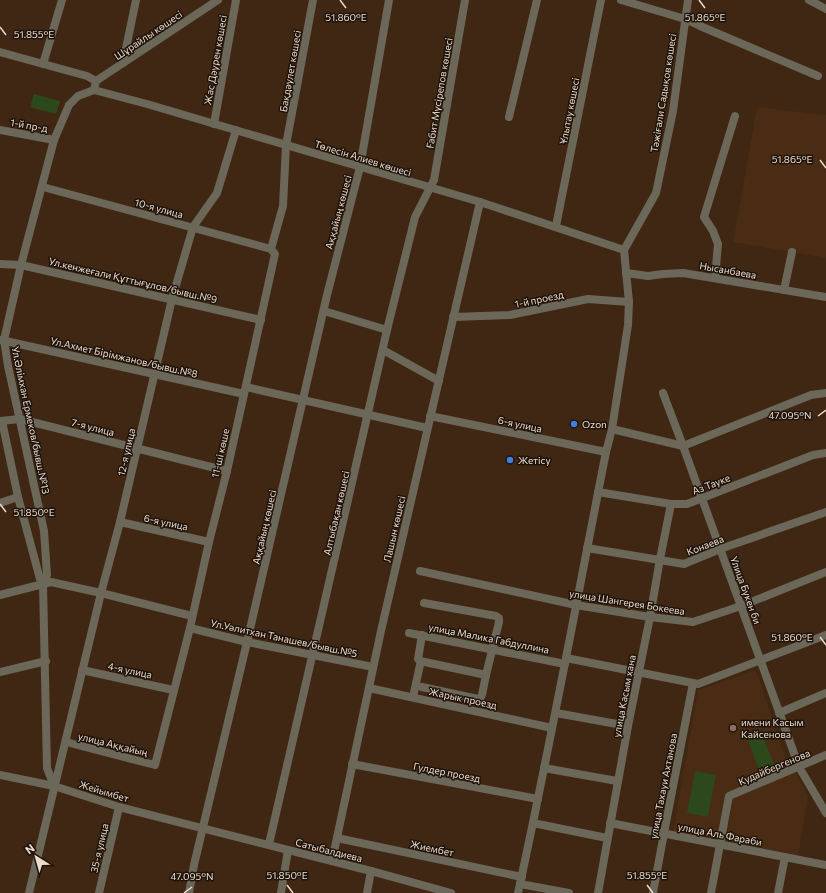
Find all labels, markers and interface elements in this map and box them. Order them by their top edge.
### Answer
street label: Шұрайлы көшесі [112,8,184,62]
text: 51.860°E [325,11,367,23]
text: 51.865°E [685,11,725,23]
street label: Жас Дәурен көшесі [201,14,229,106]
text: 51.855°E [14,28,54,40]
street label: Бақдәулет көшесi [277,29,303,113]
street label: Тәжіғали Садықов көшесі [648,33,678,153]
street label: Ғабит Мүсірепов көшесi [423,37,455,149]
street label: Ұлытау көшесi [557,77,581,145]
street label: 1-й пр-д [9,116,49,134]
street label: Төлесін Алиев көшесі [313,138,413,178]
text: 51.865°E [772,153,812,165]
street label: Аққайың көшесі [322,174,354,250]
street label: 10-я улица [134,196,184,220]
street label: Ул.кенжеғали Құттығұлов/бывш.№9 [48,255,218,305]
street label: Нысанбаева [699,259,757,281]
street label: 1-й проезд [513,288,565,310]
street label: Ул.Ахмет Бірімжанов/бывш.№8 [49,334,199,380]
street label: Ул.Әлімхан Ермеков/бывш.№13 [9,345,53,495]
text: 47.095°N [768,409,812,421]
street label: 6-я улица [497,413,543,435]
street label: 7-я улица [70,416,116,438]
place label: Ozon [582,418,607,430]
marker: Ozon [569,419,579,429]
street label: 12-я улица [115,427,137,477]
street label: 11-ші көше [209,427,231,479]
place label: Жетісу [518,454,551,466]
marker: Жетісу [505,455,515,465]
street label: Алтыбақан көшесі [320,470,352,556]
street label: Аз Тауке [690,471,732,497]
street label: Аққайың көшесі [250,488,278,566]
street label: Лашын көшесі [380,494,408,564]
text: 51.850°E [13,506,55,518]
street label: 6-я улица [143,511,189,533]
street label: Конаева [685,532,725,558]
street label: Улица Букен би [728,554,764,626]
street label: улица Шангерея Бокеева [568,587,686,617]
street label: Ул.Уәлитхан Танашев/бывш.№5 [209,617,359,660]
street label: улица Малика Габдуллина [428,620,550,656]
text: 51.860°E [771,631,813,643]
street label: улица Касым хана [610,654,638,738]
street label: 4-я улица [107,659,153,681]
street label: Жарык проезд [428,685,498,711]
place label: имени Касым Кайсенова [741,716,804,740]
marker: имени Касым Кайсенова [728,723,738,733]
street label: улица Аққайың [77,730,149,758]
street label: улица Тахауи Ахтанова [647,732,679,840]
street label: Кудайбергенова [736,746,812,788]
street label: Гулдер проезд [412,760,482,784]
street label: Жейымбет [78,778,131,804]
street label: улица Аль Фараби [677,820,763,848]
street label: 35-я улица [88,822,110,874]
street label: Сатыбалдиева [294,836,364,864]
north arrow [16,837,56,877]
street label: Жиембет [409,838,455,859]
text: N [22,841,37,856]
text: 51.850°E [266,869,308,881]
text: 51.855°E [627,869,667,881]
text: 47.095°N [170,870,214,882]

